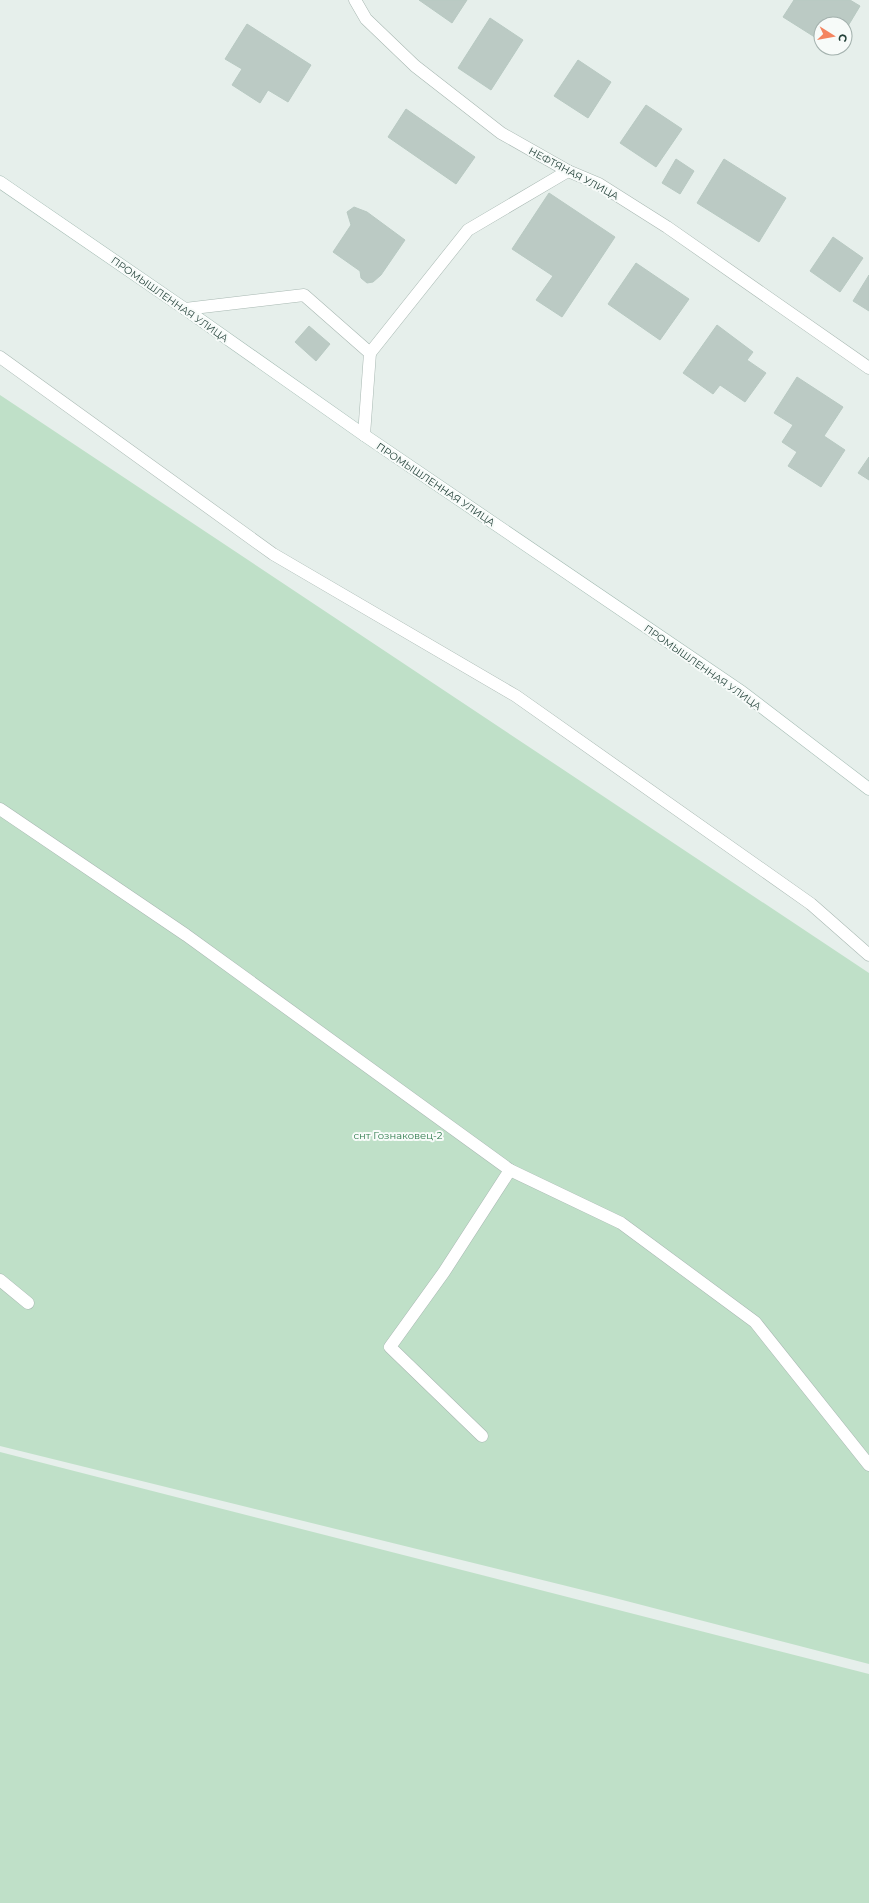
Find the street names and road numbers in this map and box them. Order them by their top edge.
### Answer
street label: НЕФТЯНАЯ УЛИЦА [526,144,622,203]
street label: ПРОМЫШЛЕННАЯ УЛИЦА [108,254,231,345]
street label: ПРОМЫШЛЕННАЯ УЛИЦА [374,440,498,529]
street label: ПРОМЫШЛЕННАЯ УЛИЦА [641,622,764,713]

